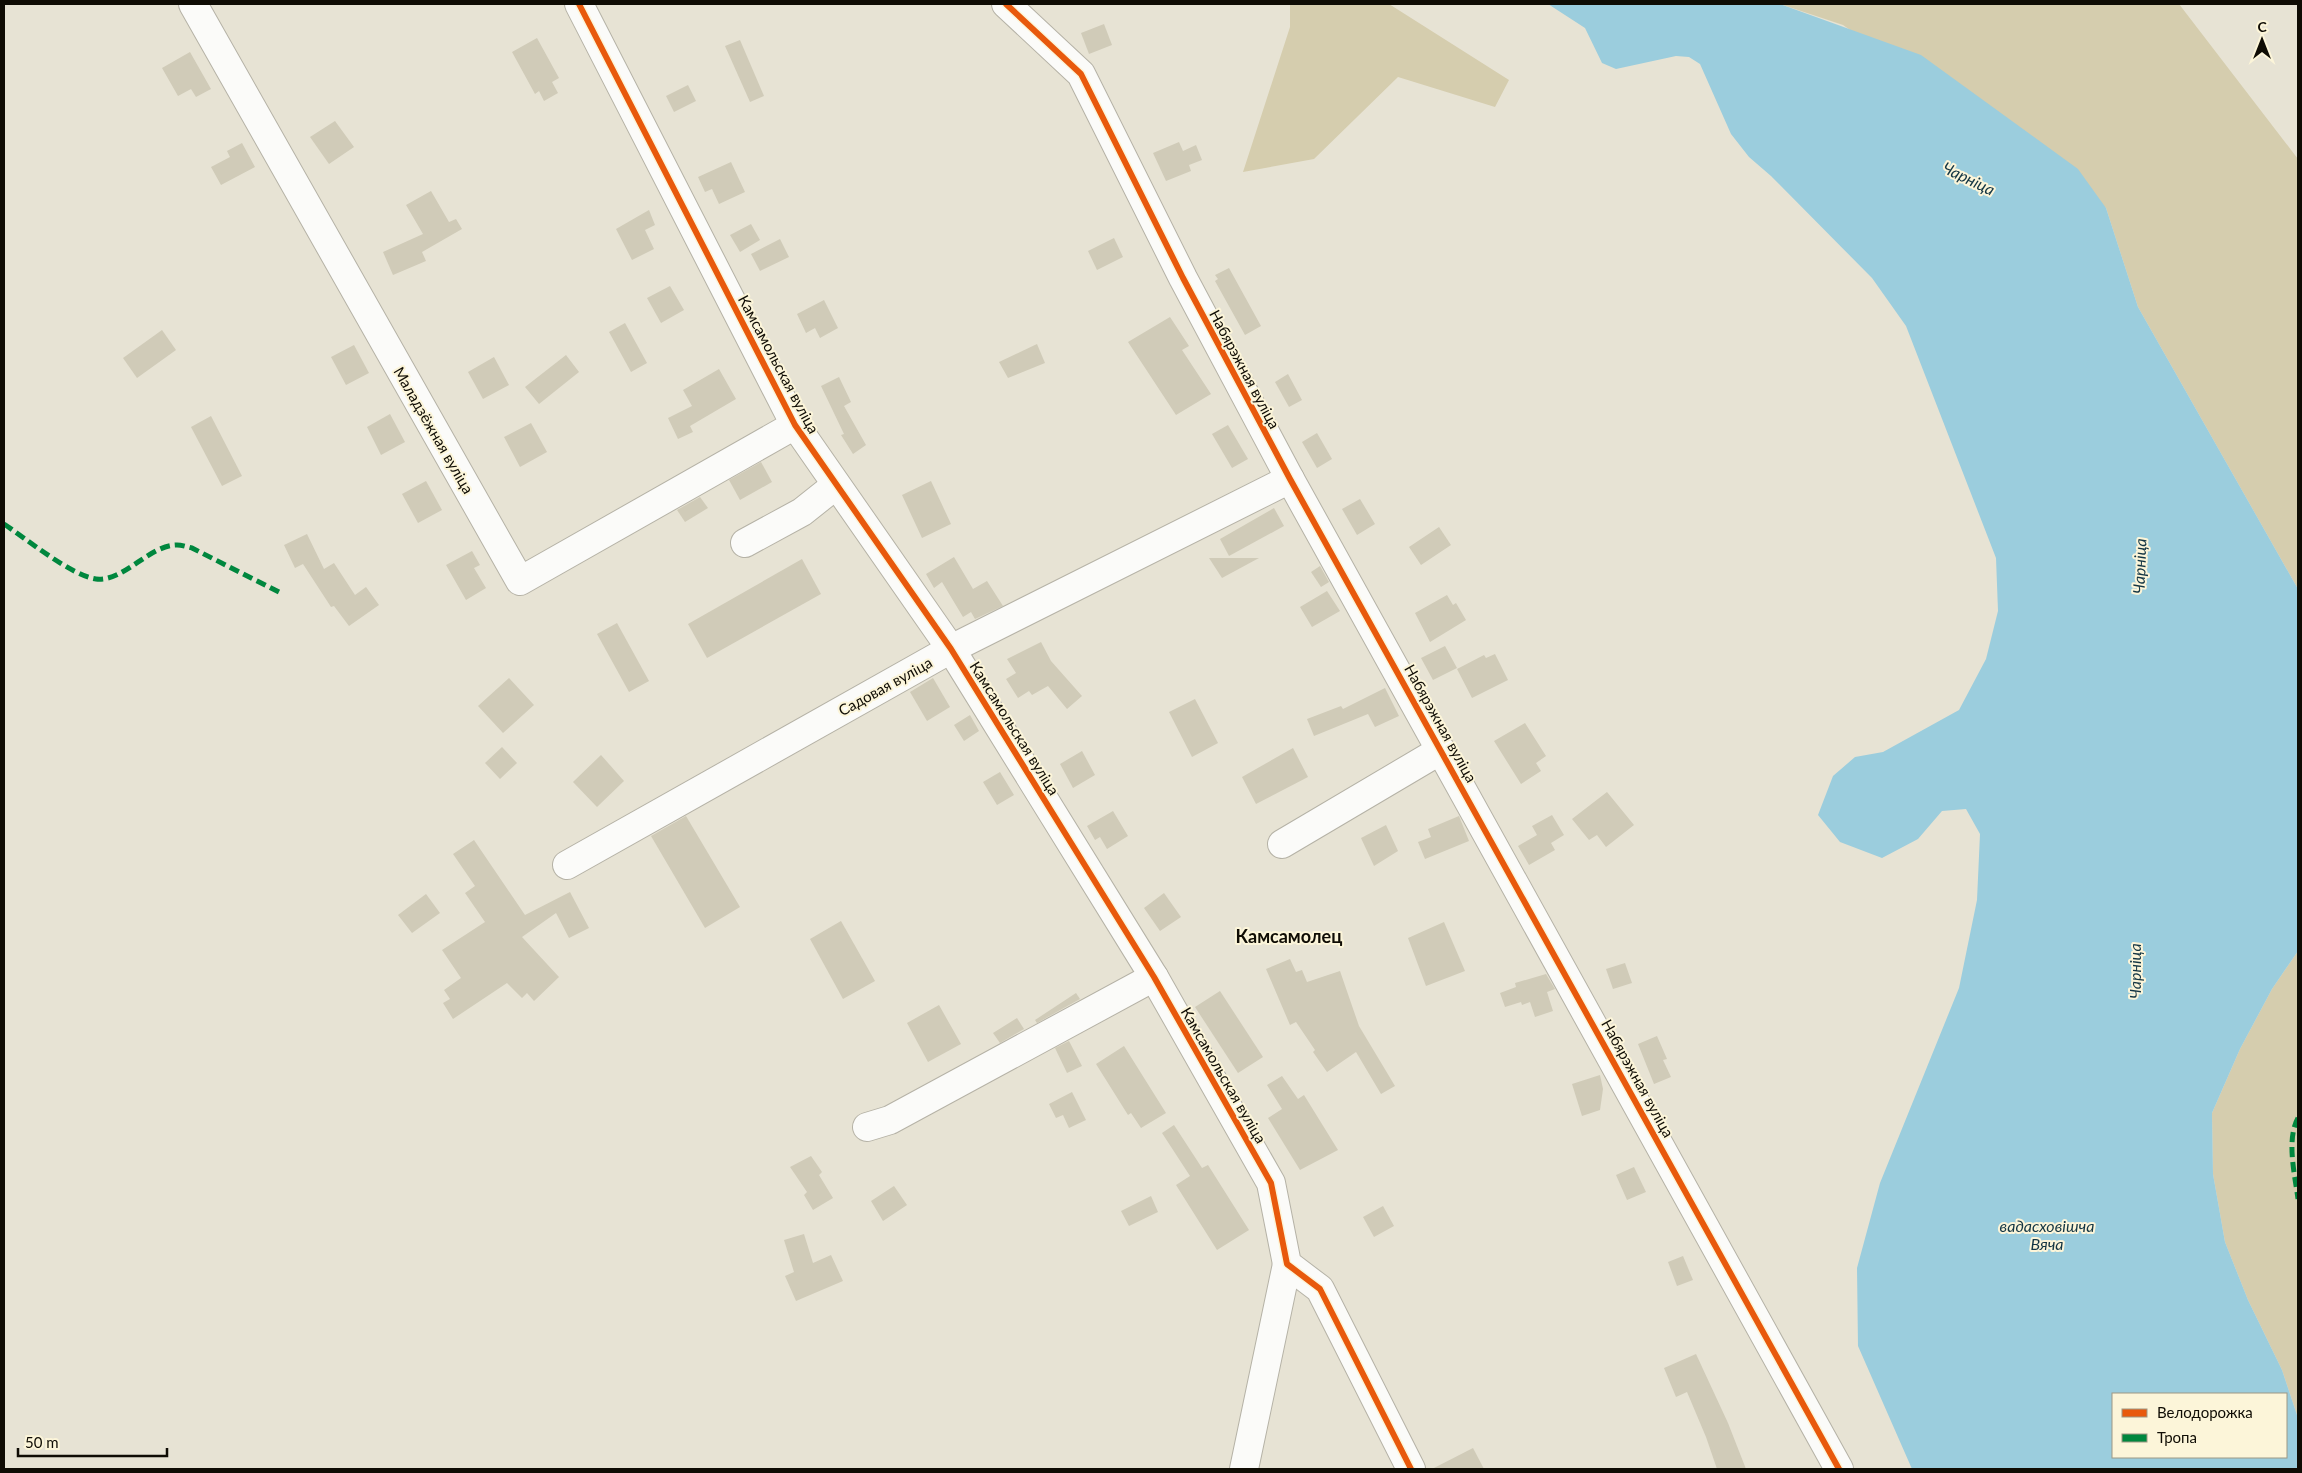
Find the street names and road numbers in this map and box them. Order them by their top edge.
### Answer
street label: Камсамольская вуліца [735,292,823,436]
street label: Набярэжная вуліца [1206,306,1284,432]
street label: Маладзёжная вуліца [390,363,478,497]
street label: Садовая вуліца [835,653,935,719]
street label: Камсамольская вуліца [967,658,1063,798]
street label: Набярэжная вуліца [1401,661,1481,785]
street label: Камсамольская вуліца [1178,1004,1270,1146]
street label: Набярэжная вуліца [1598,1016,1678,1140]

